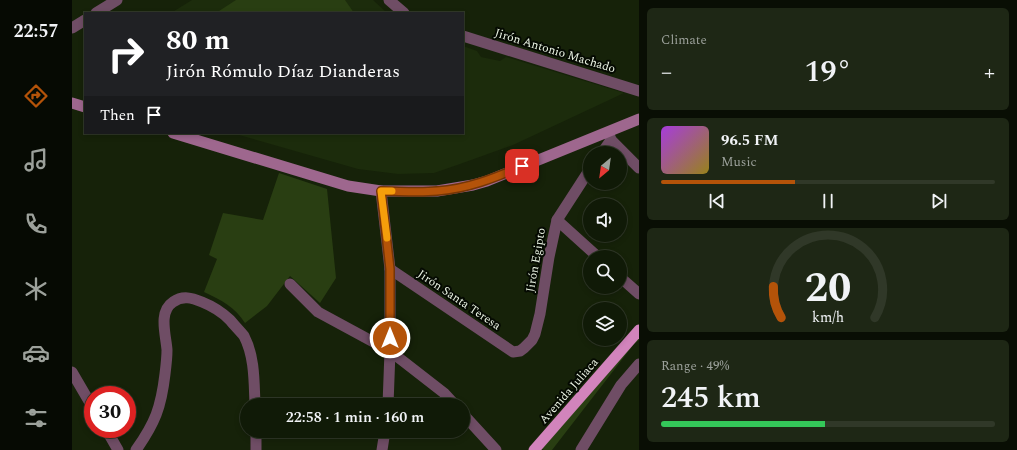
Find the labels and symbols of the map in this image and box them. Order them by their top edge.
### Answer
street label: Jirón Antonio Machado [492,24,618,78]
north arrow [583,146,627,190]
pin [505,149,539,183]
street label: Jirón Egipto [521,226,551,294]
street label: Jirón Santa Teresa [413,265,505,335]
position arrow [369,317,411,359]
street label: Avenida Juliaca [535,354,603,428]
speed limit sign: 30 [84,386,136,438]

